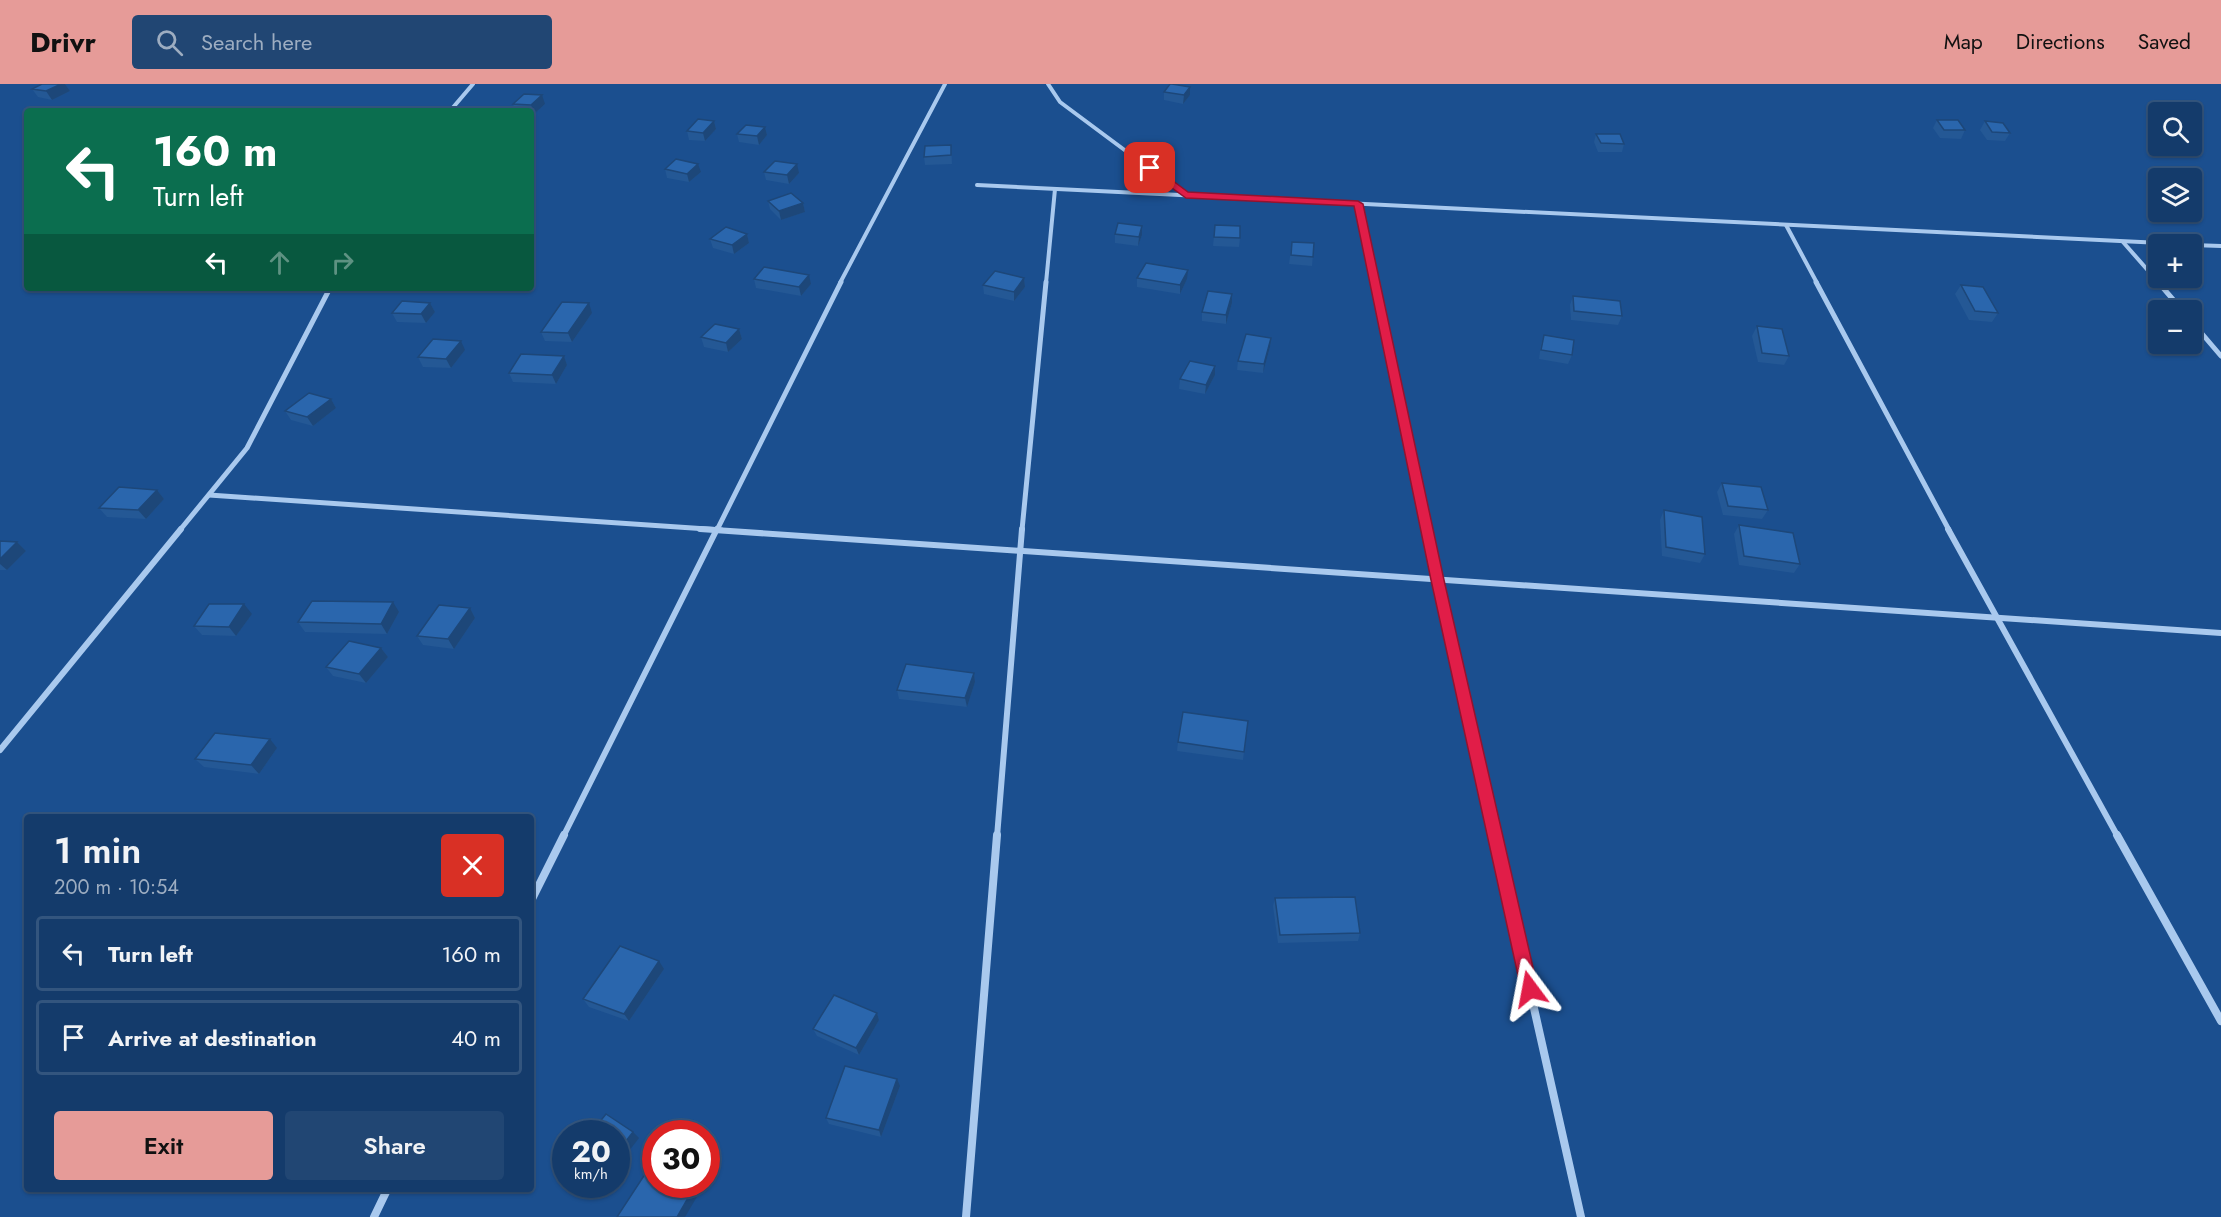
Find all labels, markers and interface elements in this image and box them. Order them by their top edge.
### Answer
search box [132,15,552,69]
text: Drivr [30,22,96,63]
icon: search [153,26,186,59]
text: Search here [201,26,312,58]
text: Map [1944,27,1983,57]
text: Directions [2016,27,2105,57]
text: Saved [2138,27,2191,57]
map controls [2148,102,2202,354]
button: search [2148,102,2202,156]
text: 160 m [153,121,277,182]
icon: left [54,132,132,210]
pin [1124,142,1175,193]
icon: arrive [1133,151,1166,184]
button: layers [2148,168,2202,222]
text: Turn left [153,177,243,216]
button: + [2148,234,2202,288]
icon: left [200,246,233,279]
icon: ahead [263,246,296,279]
icon: right [326,246,359,279]
button: − [2148,300,2202,354]
text: 1 min [54,824,141,876]
button: close [441,834,504,897]
text: 200 m · 10:54 [54,873,179,902]
icon: left [57,937,90,970]
text: Turn left [108,938,193,970]
text: 160 m [441,938,501,970]
position arrow [1498,957,1562,1021]
icon: arrive [57,1021,90,1054]
text: Arrive at destination [108,1022,317,1054]
text: 40 m [451,1022,501,1054]
button: Exit [54,1111,273,1180]
button: Share [285,1111,504,1180]
speed limit sign: 30 [642,1120,720,1198]
text: 20 [571,1130,611,1173]
text: km/h [574,1163,608,1185]

